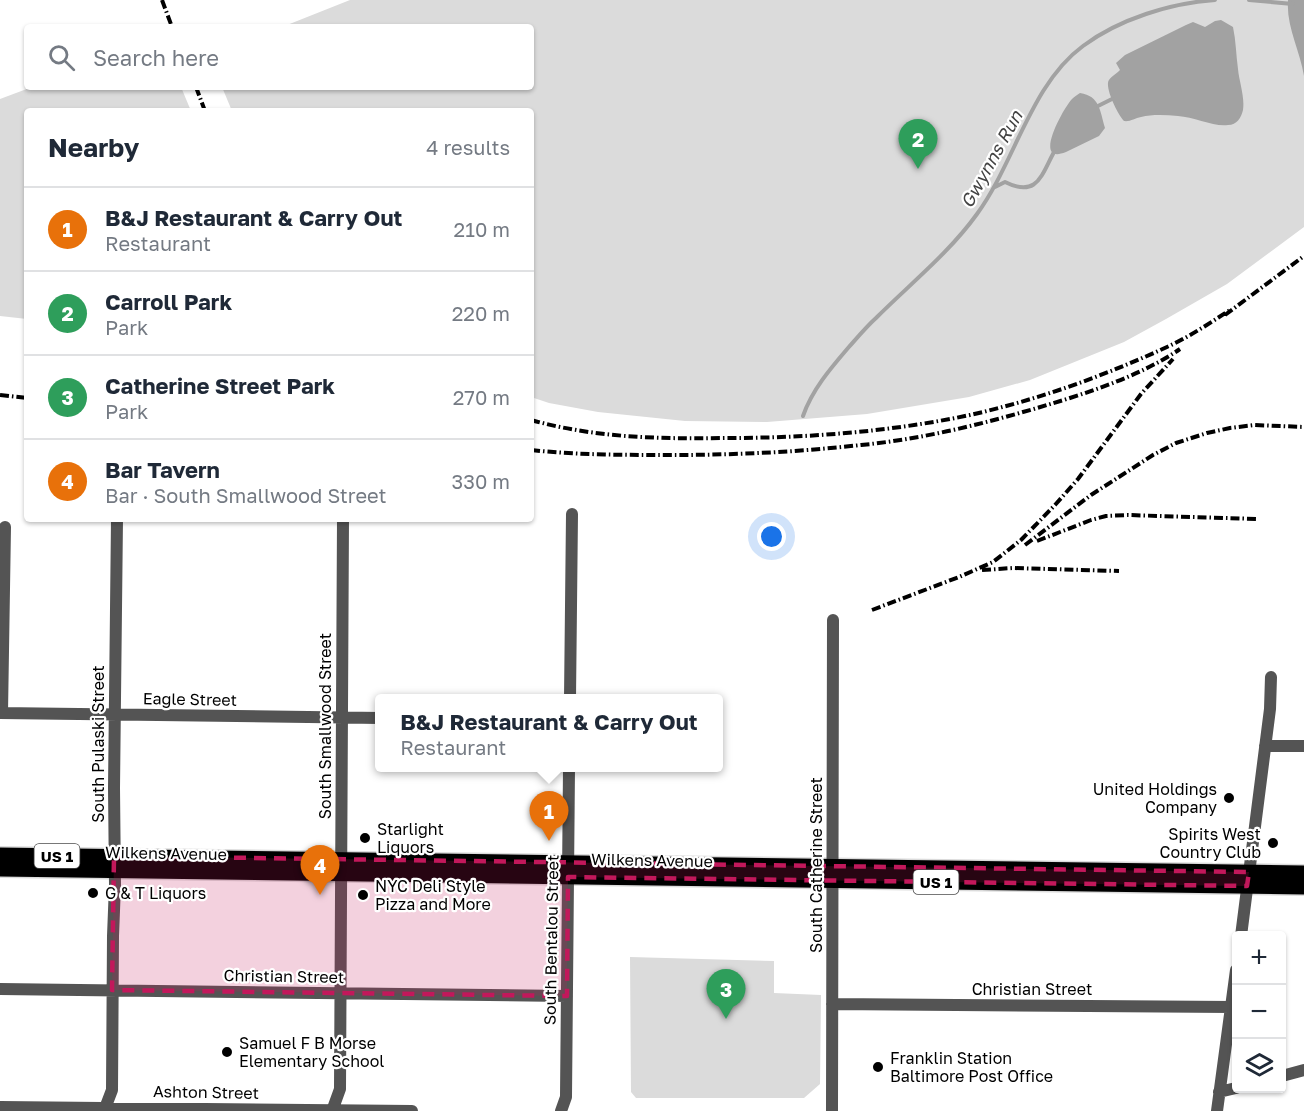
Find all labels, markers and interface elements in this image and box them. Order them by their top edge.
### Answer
search box [24,24,534,90]
icon: search [45,41,78,74]
text: Search here [93,44,219,71]
water label: Gwynns Run [955,106,1027,211]
pin: 2 [898,120,938,169]
text: Nearby [48,132,139,163]
text: 4 results [426,135,510,159]
text: B&J Restaurant & Carry Out [105,204,402,231]
text: 1 [62,217,73,241]
text: 210 m [454,217,510,241]
text: Restaurant [105,231,211,255]
text: Carroll Park [105,288,232,315]
text: 2 [61,301,74,325]
text: 220 m [452,301,510,325]
text: Park [105,315,148,339]
text: Catherine Street Park [105,372,335,399]
text: 3 [61,385,74,409]
text: 270 m [453,385,510,409]
text: Park [105,399,148,423]
text: Bar Tavern [105,456,220,483]
text: 4 [61,469,74,493]
text: 330 m [452,469,510,493]
text: Bar · South Smallwood Street [105,483,387,507]
your location [757,522,786,551]
street label: South Smallwood Street [315,633,335,819]
street label: South Pulaski Street [88,665,108,823]
street label: Eagle Street [143,688,237,710]
popup [375,694,723,772]
text: B&J Restaurant & Carry Out [400,708,698,735]
text: Restaurant [400,735,506,759]
street label: South Catherine Street [806,777,826,953]
place label: United Holdings Company [1093,779,1217,817]
marker: United Holdings Company [1222,791,1236,805]
pin: 1 [530,792,568,841]
place label: Starlight Liquors [377,819,444,857]
place label: Spirits West Country Club [1160,824,1261,862]
marker: Starlight Liquors [358,831,372,845]
marker: Spirits West Country Club [1266,836,1280,850]
street label: Wilkens Avenue [105,842,227,864]
road number: US 1 [34,844,80,868]
pin: 4 [300,846,340,895]
street label: Wilkens Avenue [591,849,713,871]
street label: South Bentalou Street [540,855,562,1025]
road number: US 1 [914,870,958,894]
place label: NYC Deli Style Pizza and More [375,876,491,914]
place label: G & T Liquors [105,883,206,903]
marker: G & T Liquors [86,886,100,900]
marker: NYC Deli Style Pizza and More [356,888,370,902]
map controls [1232,931,1286,1093]
button: + [1232,931,1286,985]
street label: Christian Street [224,965,344,987]
pin: 3 [706,970,746,1019]
street label: Christian Street [972,979,1092,999]
button: − [1232,985,1286,1039]
place label: Samuel F B Morse Elementary School [239,1033,384,1071]
button: layers [1232,1039,1286,1093]
marker: Samuel F B Morse Elementary School [220,1045,234,1059]
place label: Franklin Station Baltimore Post Office [890,1048,1053,1086]
marker: Franklin Station Baltimore Post Office [871,1060,885,1074]
street label: Ashton Street [153,1081,259,1103]

